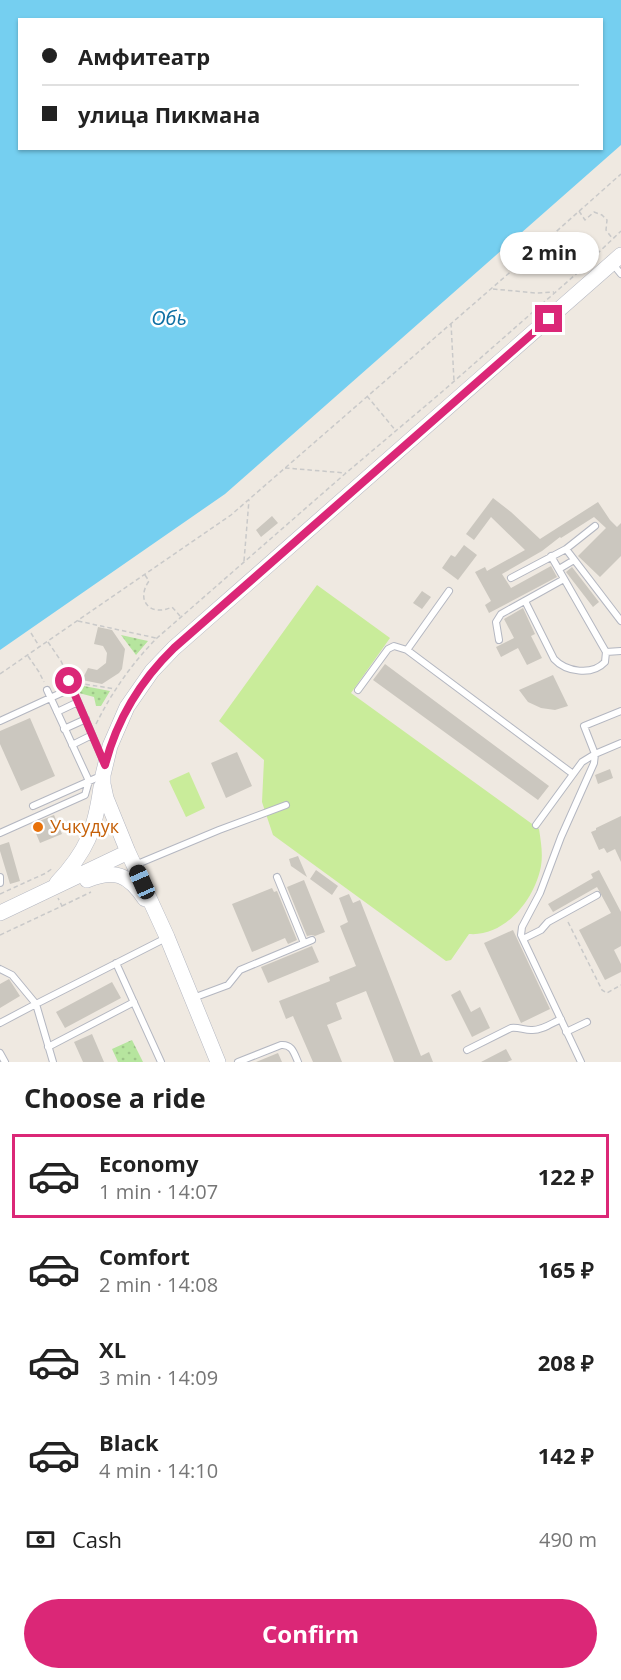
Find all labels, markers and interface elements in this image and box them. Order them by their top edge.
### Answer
text: Амфитеатр [78,41,210,71]
text: улица Пикмана [78,99,260,129]
callout: 2 min [500,232,598,274]
text: 2 min [522,239,577,266]
water label: Обь [151,304,187,331]
route end [535,305,562,332]
route start [55,667,82,694]
place label: Учкудук [50,814,120,838]
marker: Учкудук [31,820,45,834]
car [126,862,158,902]
text: Choose a ride [24,1079,206,1116]
text: Economy [99,1148,198,1178]
icon: car [27,1149,81,1203]
text: 122 ₽ [538,1161,594,1191]
text: 1 min · 14:07 [99,1178,218,1205]
text: Comfort [99,1241,190,1271]
icon: car [27,1242,81,1296]
text: 165 ₽ [538,1254,594,1284]
text: 2 min · 14:08 [99,1271,218,1298]
text: XL [99,1334,126,1364]
icon: car [27,1335,81,1389]
text: 208 ₽ [538,1347,594,1377]
text: 3 min · 14:09 [99,1364,218,1391]
text: Black [99,1427,159,1457]
icon: car [27,1428,81,1482]
text: 142 ₽ [538,1440,594,1470]
text: 4 min · 14:10 [99,1457,218,1484]
icon: cash [24,1523,57,1556]
text: Cash [72,1524,122,1554]
text: 490 m [539,1526,597,1553]
button: Confirm [24,1599,597,1668]

